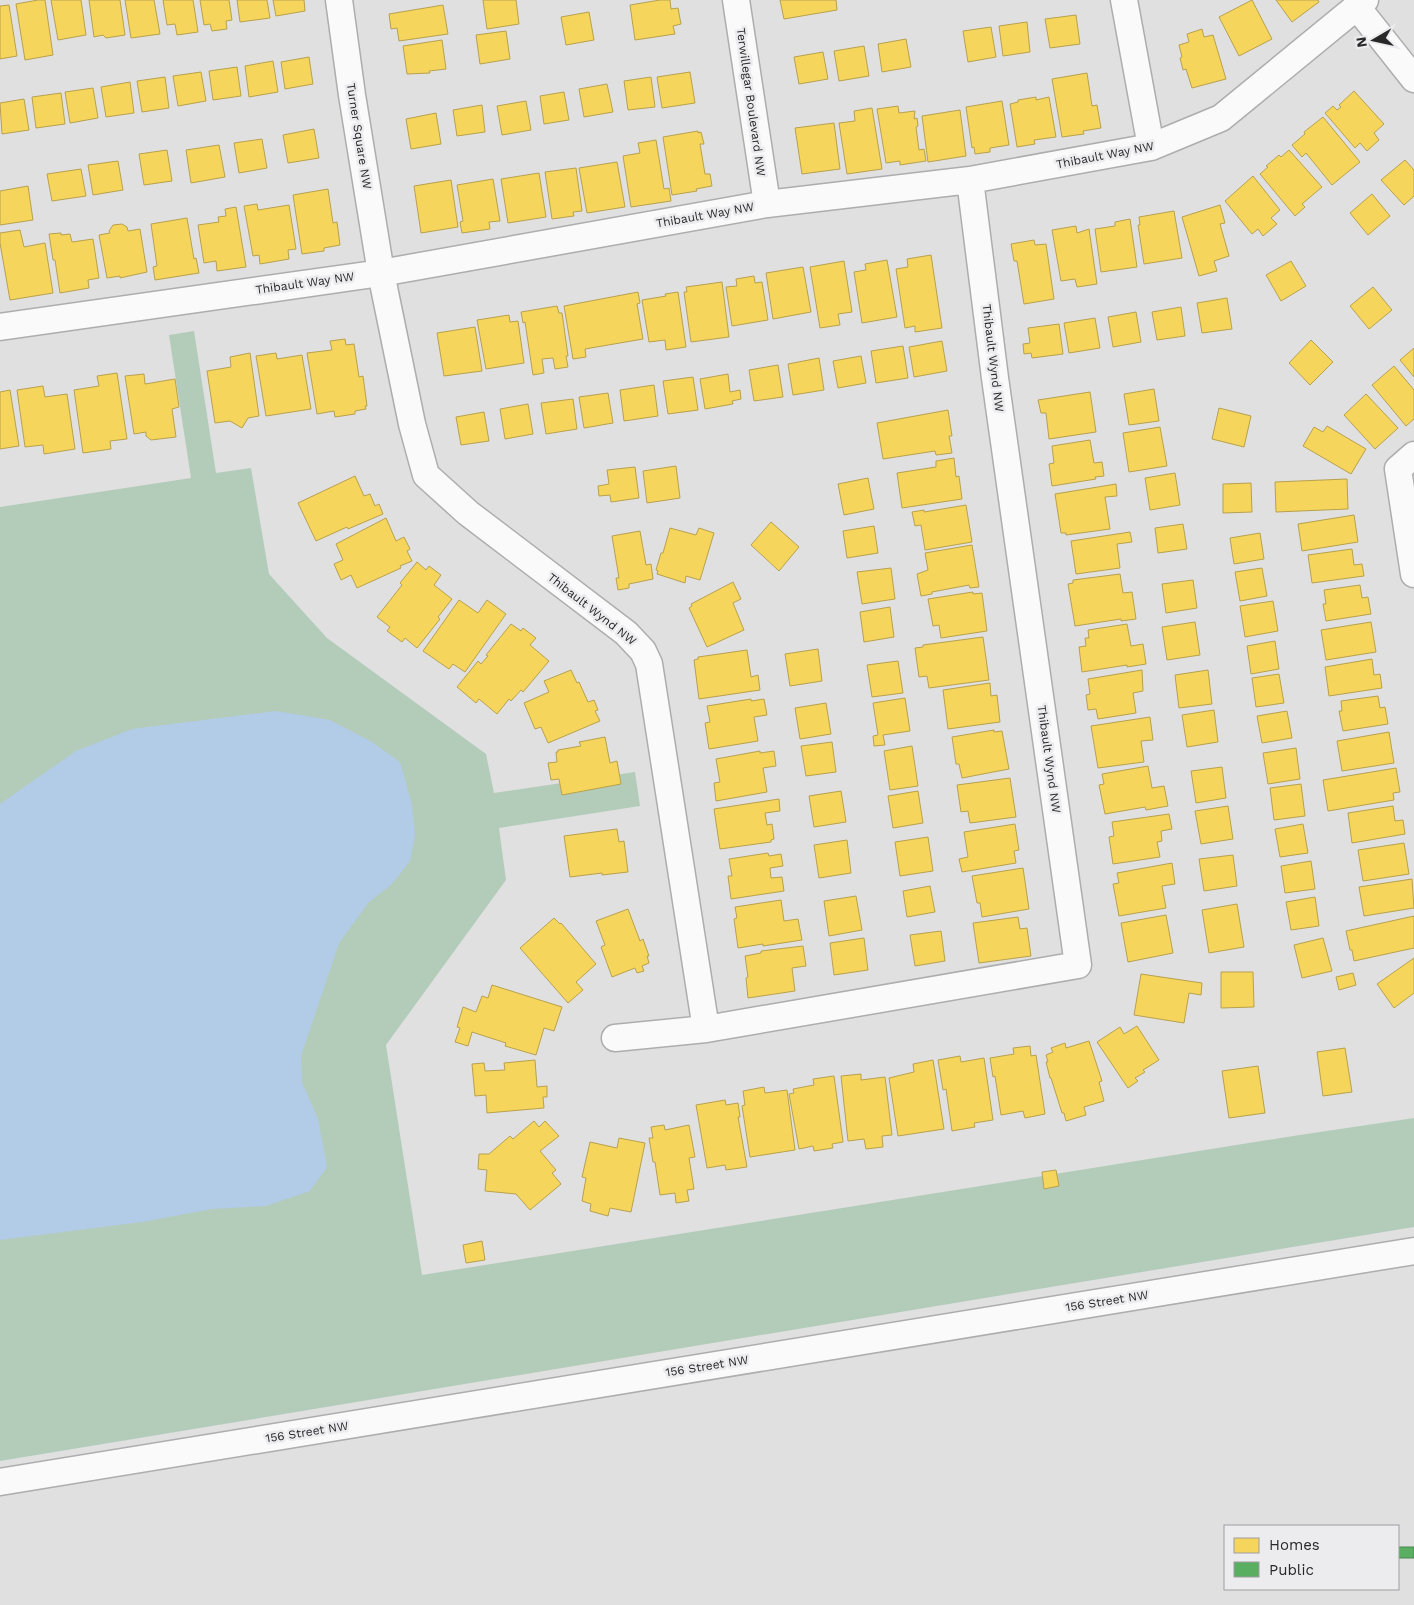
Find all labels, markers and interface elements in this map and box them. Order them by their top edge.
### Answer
north arrow [1349,15,1399,65]
street label: Terwillegar Boulevard NW [734,27,768,177]
text: N [1352,36,1370,48]
street label: Turner Square NW [344,82,374,191]
street label: Thibault Way NW [1055,139,1156,171]
street label: Thibault Way NW [655,199,756,231]
street label: Thibault Way NW [255,269,356,297]
street label: Thibault Wynd NW [979,303,1007,413]
street label: Thibault Wynd NW [545,570,640,648]
street label: Thibault Wynd NW [1035,704,1064,814]
street label: 156 Street NW [1065,1287,1150,1314]
street label: 156 Street NW [665,1352,750,1379]
street label: 156 Street NW [265,1418,350,1445]
legend [1224,1525,1399,1590]
text: Homes [1269,1536,1320,1554]
text: Public [1269,1561,1314,1579]

